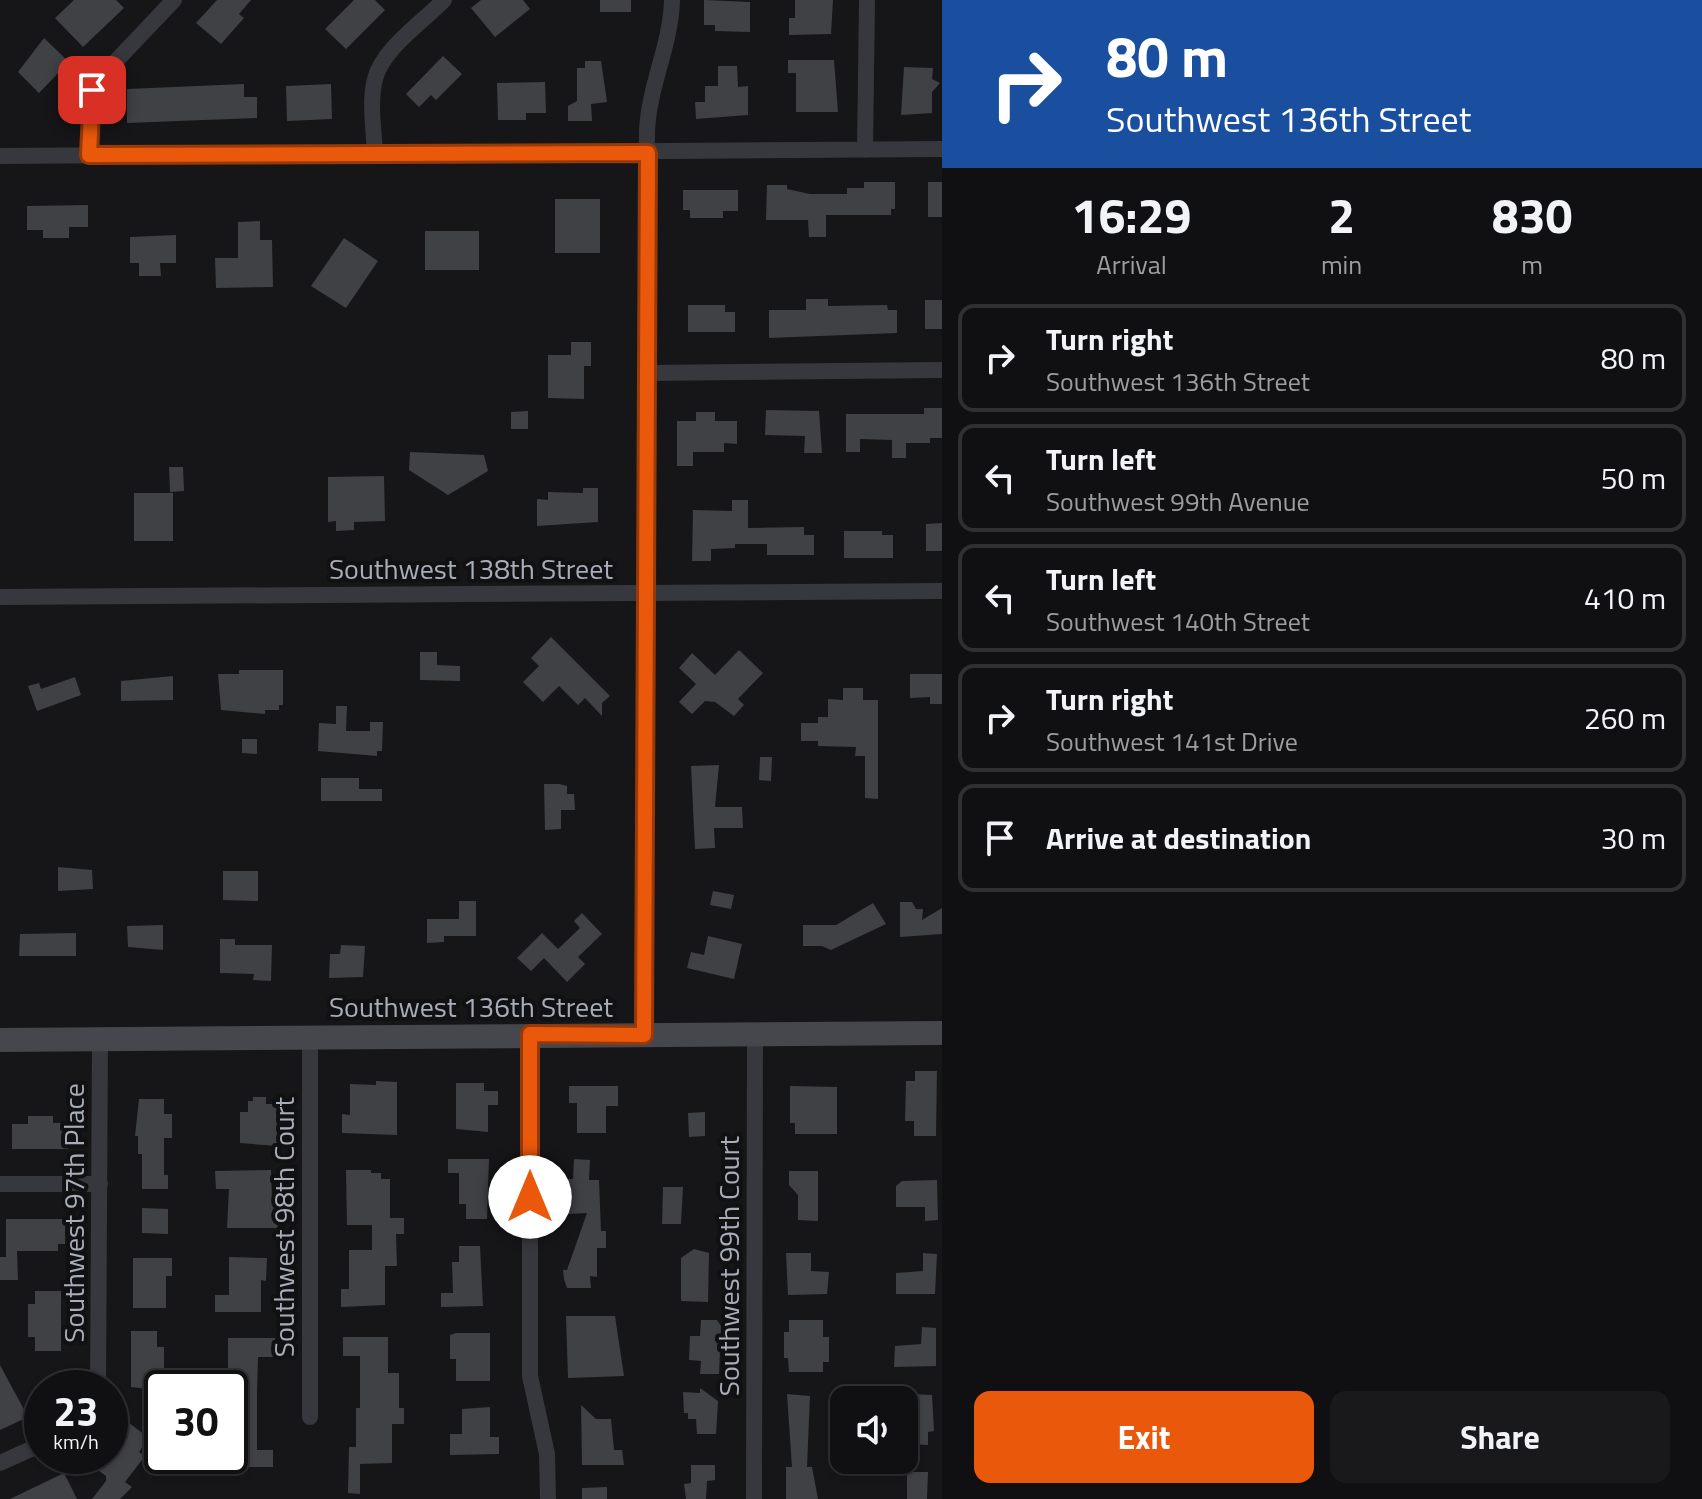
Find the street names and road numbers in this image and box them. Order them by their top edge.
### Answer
street label: Southwest 138th Street [329,547,613,590]
street label: Southwest 136th Street [329,985,613,1028]
street label: Southwest 97th Place [52,1083,95,1343]
street label: Southwest 98th Court [262,1097,305,1357]
street label: Southwest 99th Court [707,1136,750,1396]

